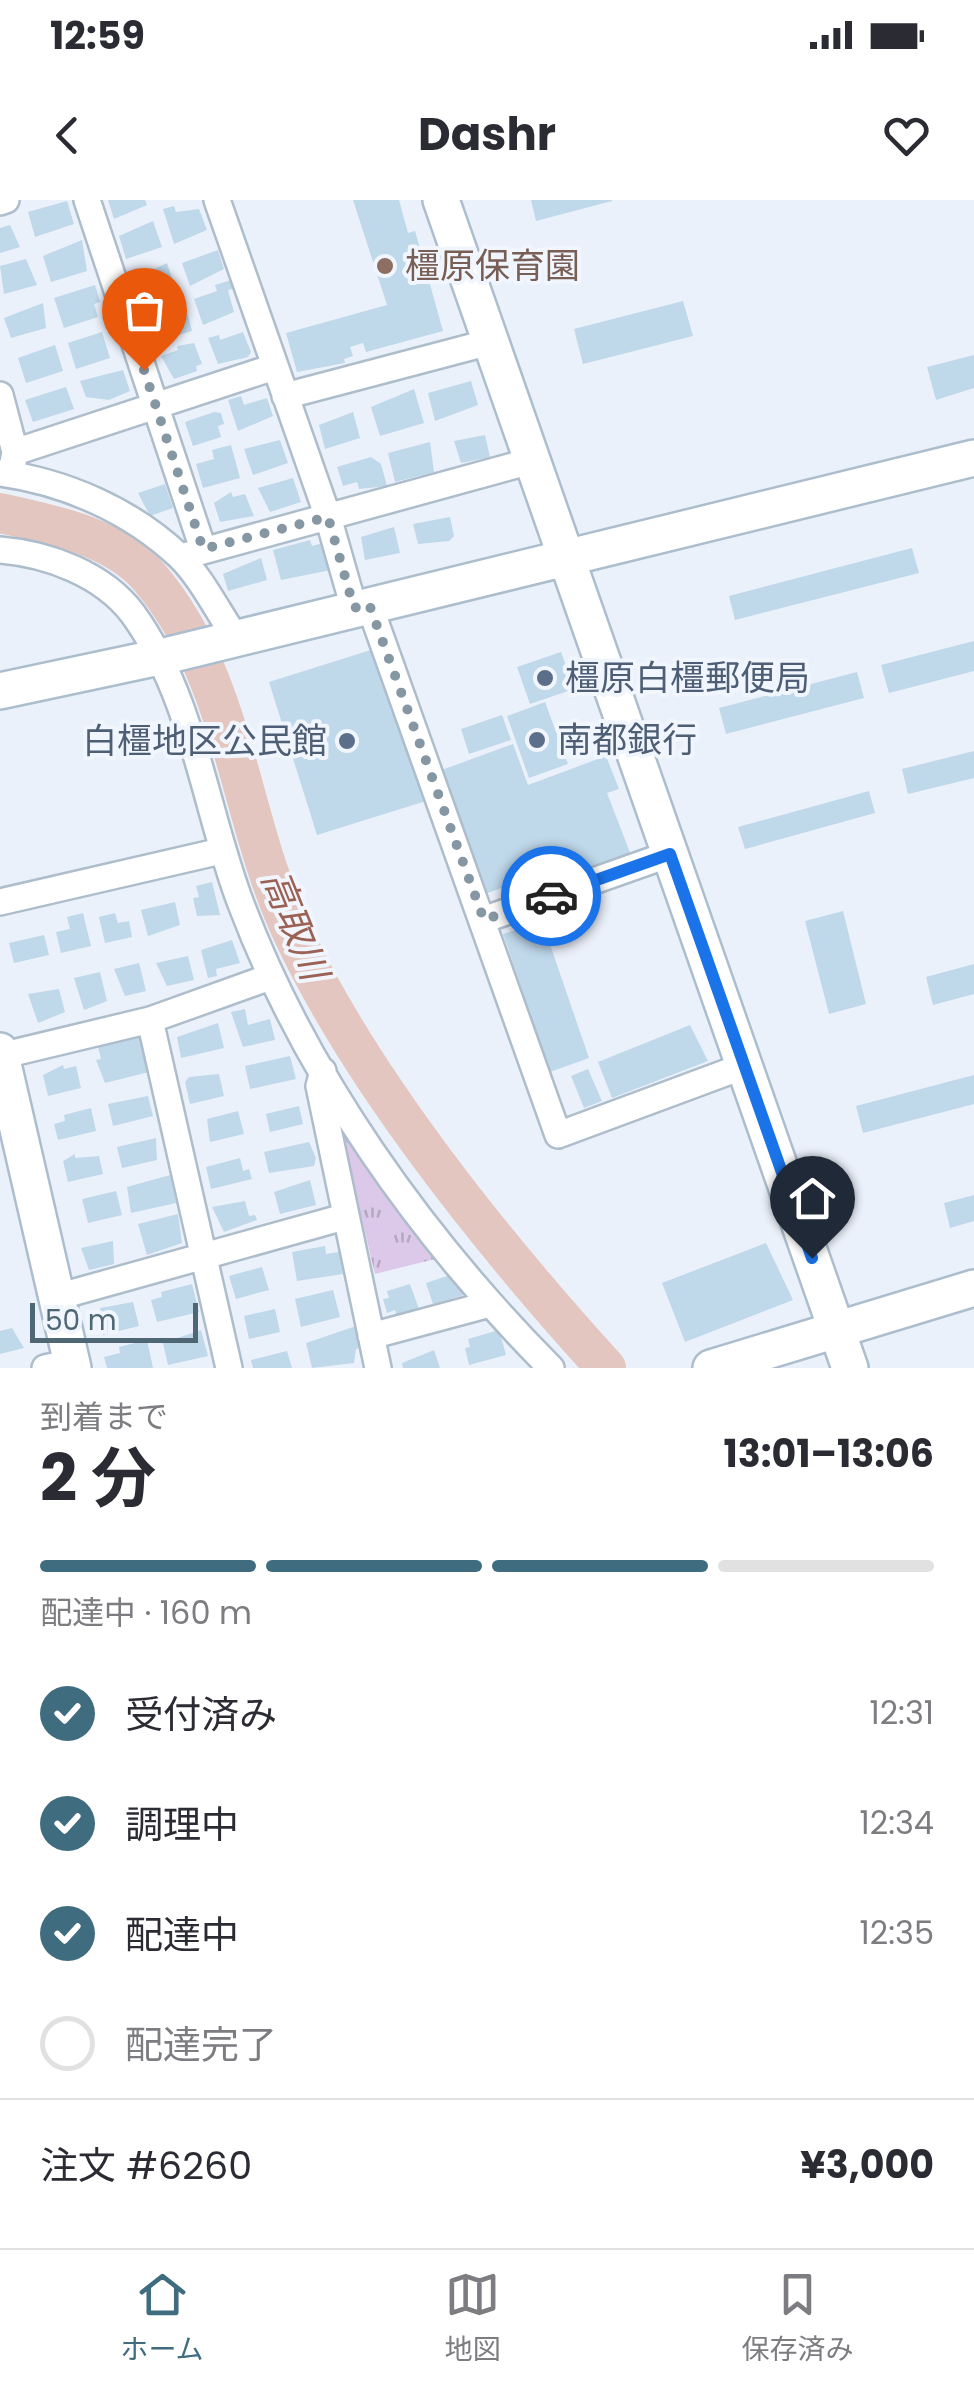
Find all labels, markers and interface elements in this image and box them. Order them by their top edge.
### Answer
text: 12:59 [50,9,145,62]
text: Dashr [418,103,556,166]
icon: back [40,108,95,163]
icon: heart [879,108,934,163]
place label: 橿原保育園 [405,241,580,290]
marker: 橿原保育園 [374,255,396,277]
pin [102,268,187,371]
icon: bag [117,283,172,338]
place label: 橿原白橿郵便局 [565,653,810,702]
marker: 橿原白橿郵便局 [534,667,556,689]
place label: 南都銀行 [557,715,697,764]
place label: 白橿地区公民館 [82,716,327,765]
marker: 南都銀行 [526,729,548,751]
marker: 白橿地区公民館 [336,730,358,752]
courier [501,846,601,946]
water label: 高取川 [250,862,343,991]
icon: car [524,869,579,924]
pin [770,1156,855,1259]
icon: home [785,1171,840,1226]
scale bar [30,1298,198,1342]
text: 50 m [45,1301,116,1340]
text: 到着まで [40,1394,168,1439]
text: 13:01–13:06 [723,1427,934,1480]
text: 2 分 [40,1433,156,1524]
text: 配達中 · 160 m [40,1590,252,1635]
icon: check [40,1686,95,1741]
text: 受付済み [125,1688,277,1741]
text: 12:31 [869,1690,934,1735]
icon: check [40,1796,95,1851]
text: 調理中 [125,1798,239,1851]
text: 12:34 [860,1800,934,1845]
icon: check [40,1906,95,1961]
text: 配達中 [125,1908,239,1961]
text: 12:35 [860,1910,934,1955]
text: 配達完了 [125,2018,277,2071]
text: ¥3,000 [800,2138,934,2191]
text: 注文 #6260 [40,2139,252,2192]
tab: ホーム [120,2267,204,2371]
tab: 地図 [445,2267,501,2371]
tab: 保存済み [741,2267,854,2371]

